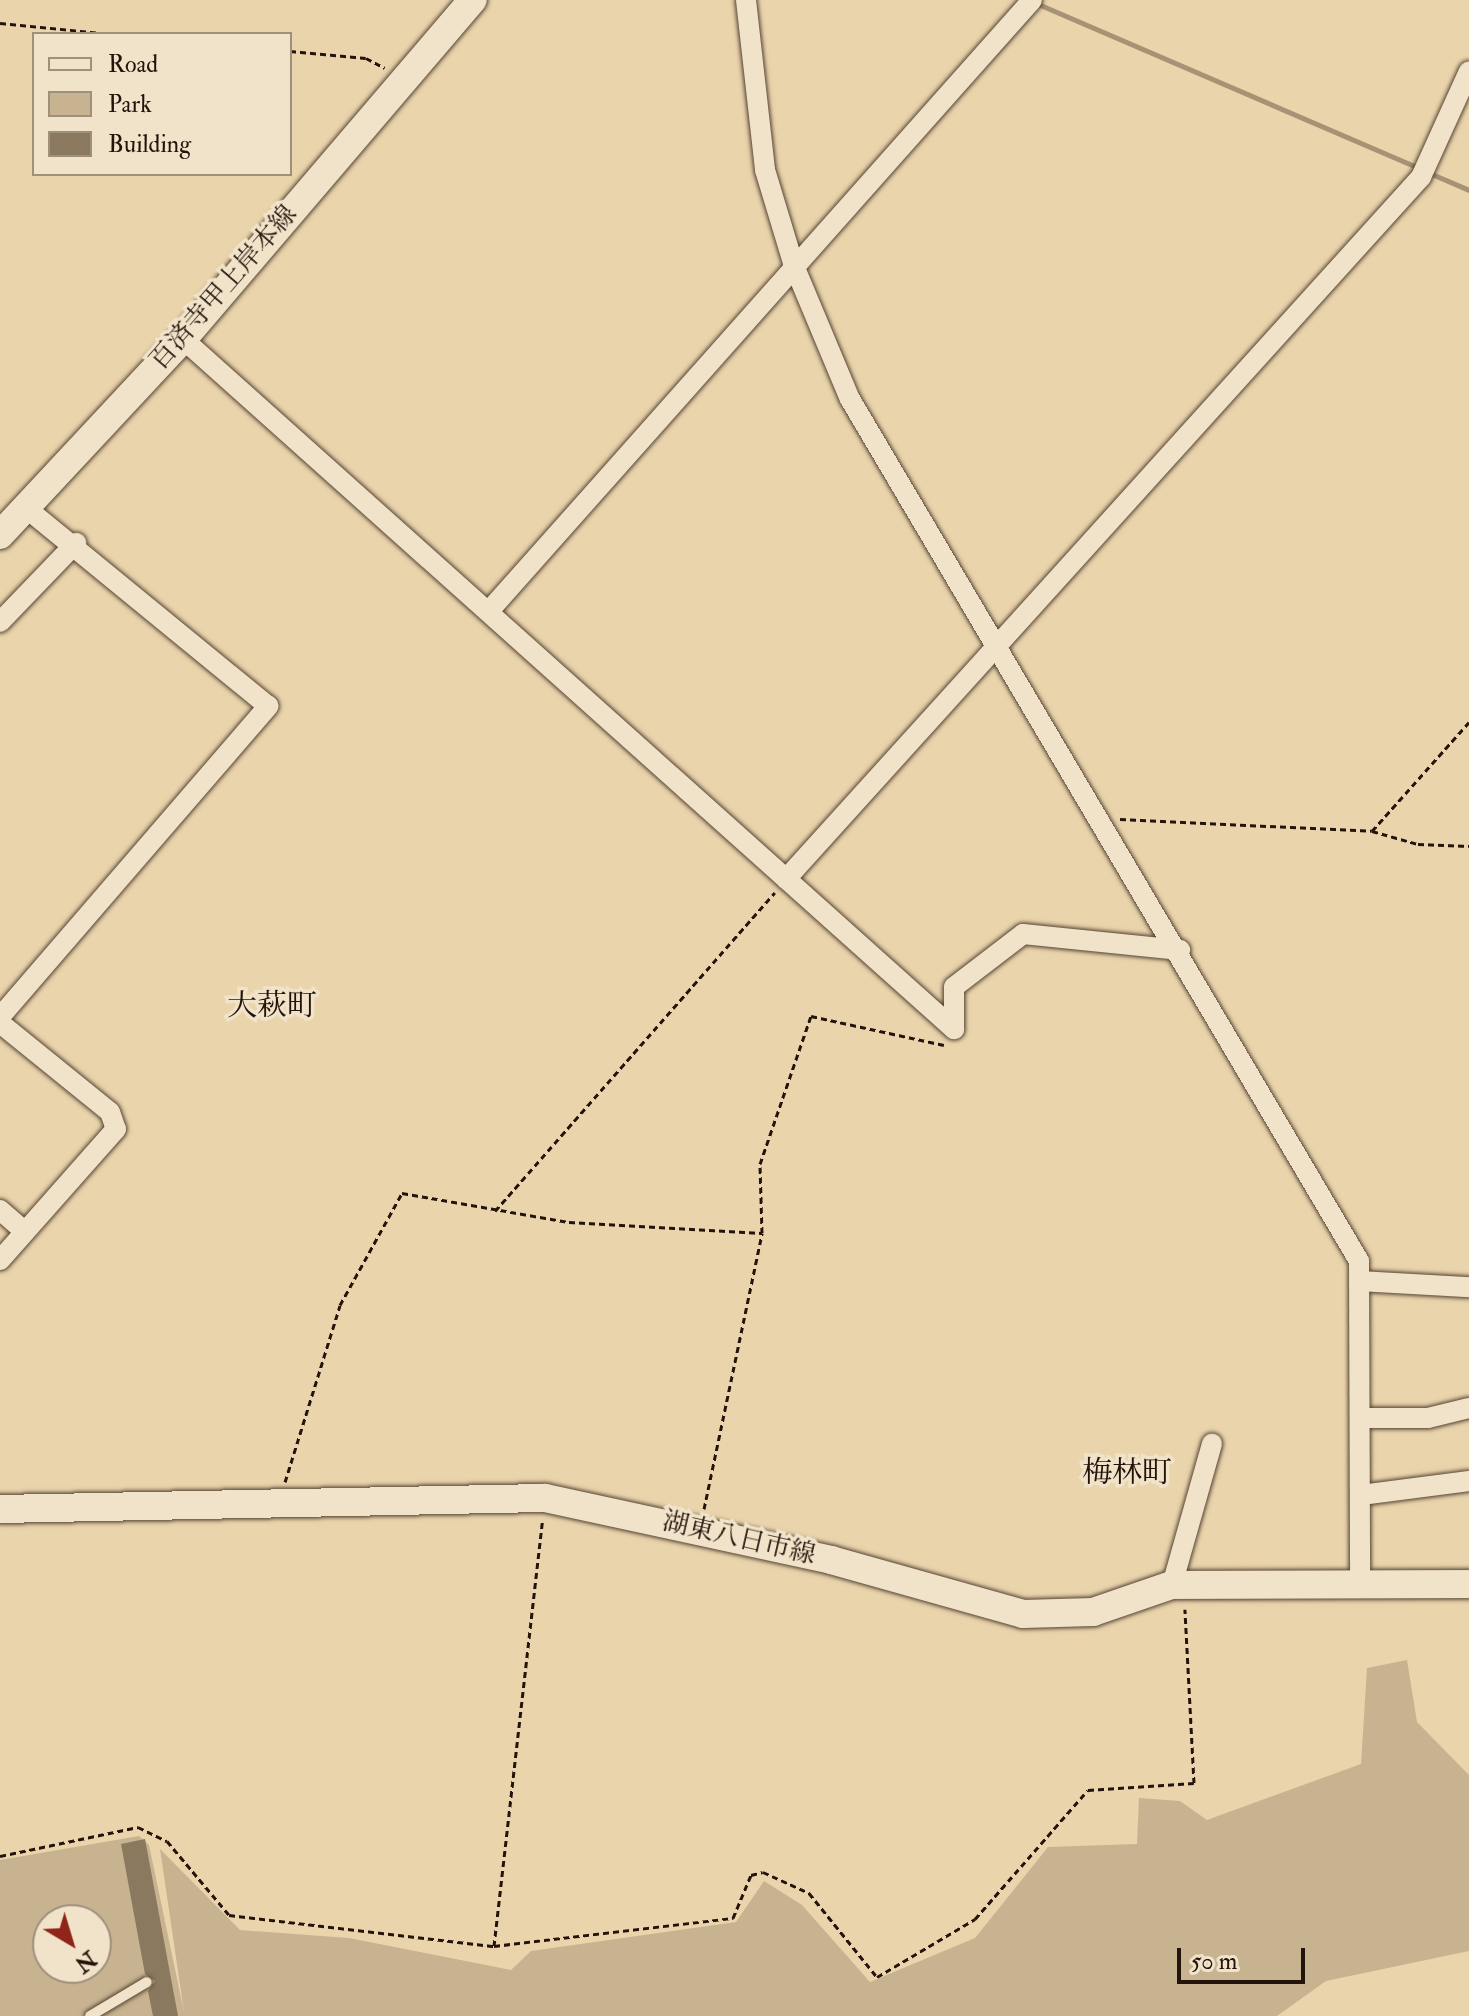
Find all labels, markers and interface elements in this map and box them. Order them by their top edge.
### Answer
legend [32,32,292,176]
text: Road [108,49,158,80]
text: Park [108,89,152,120]
text: Building [108,129,191,160]
street label: 百済寺甲上岸本線 [144,199,304,377]
district label: 大萩町 [227,988,317,1024]
district label: 梅林町 [1082,1455,1172,1491]
street label: 湖東八日市線 [659,1506,819,1572]
north arrow [32,1904,112,1984]
scale bar [1181,1932,1309,1982]
text: N [69,1944,102,1978]
text: 50 m [1191,1946,1237,1977]

